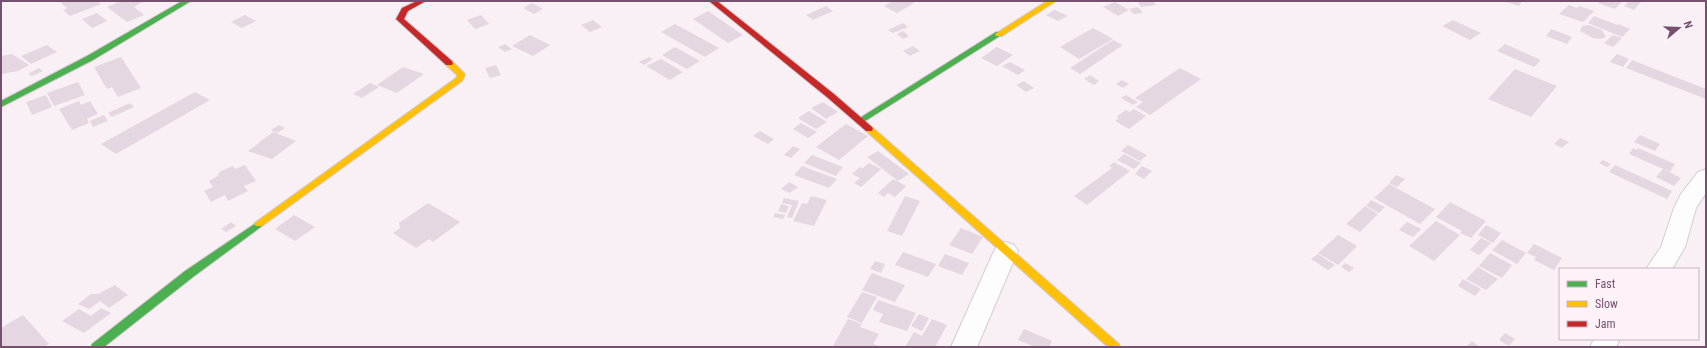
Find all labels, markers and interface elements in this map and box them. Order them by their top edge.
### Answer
north arrow [1659,8,1699,48]
text: N [1681,20,1695,30]
legend [1559,268,1699,340]
text: Fast [1595,277,1616,291]
text: Slow [1595,297,1618,311]
text: Jam [1595,317,1616,331]

